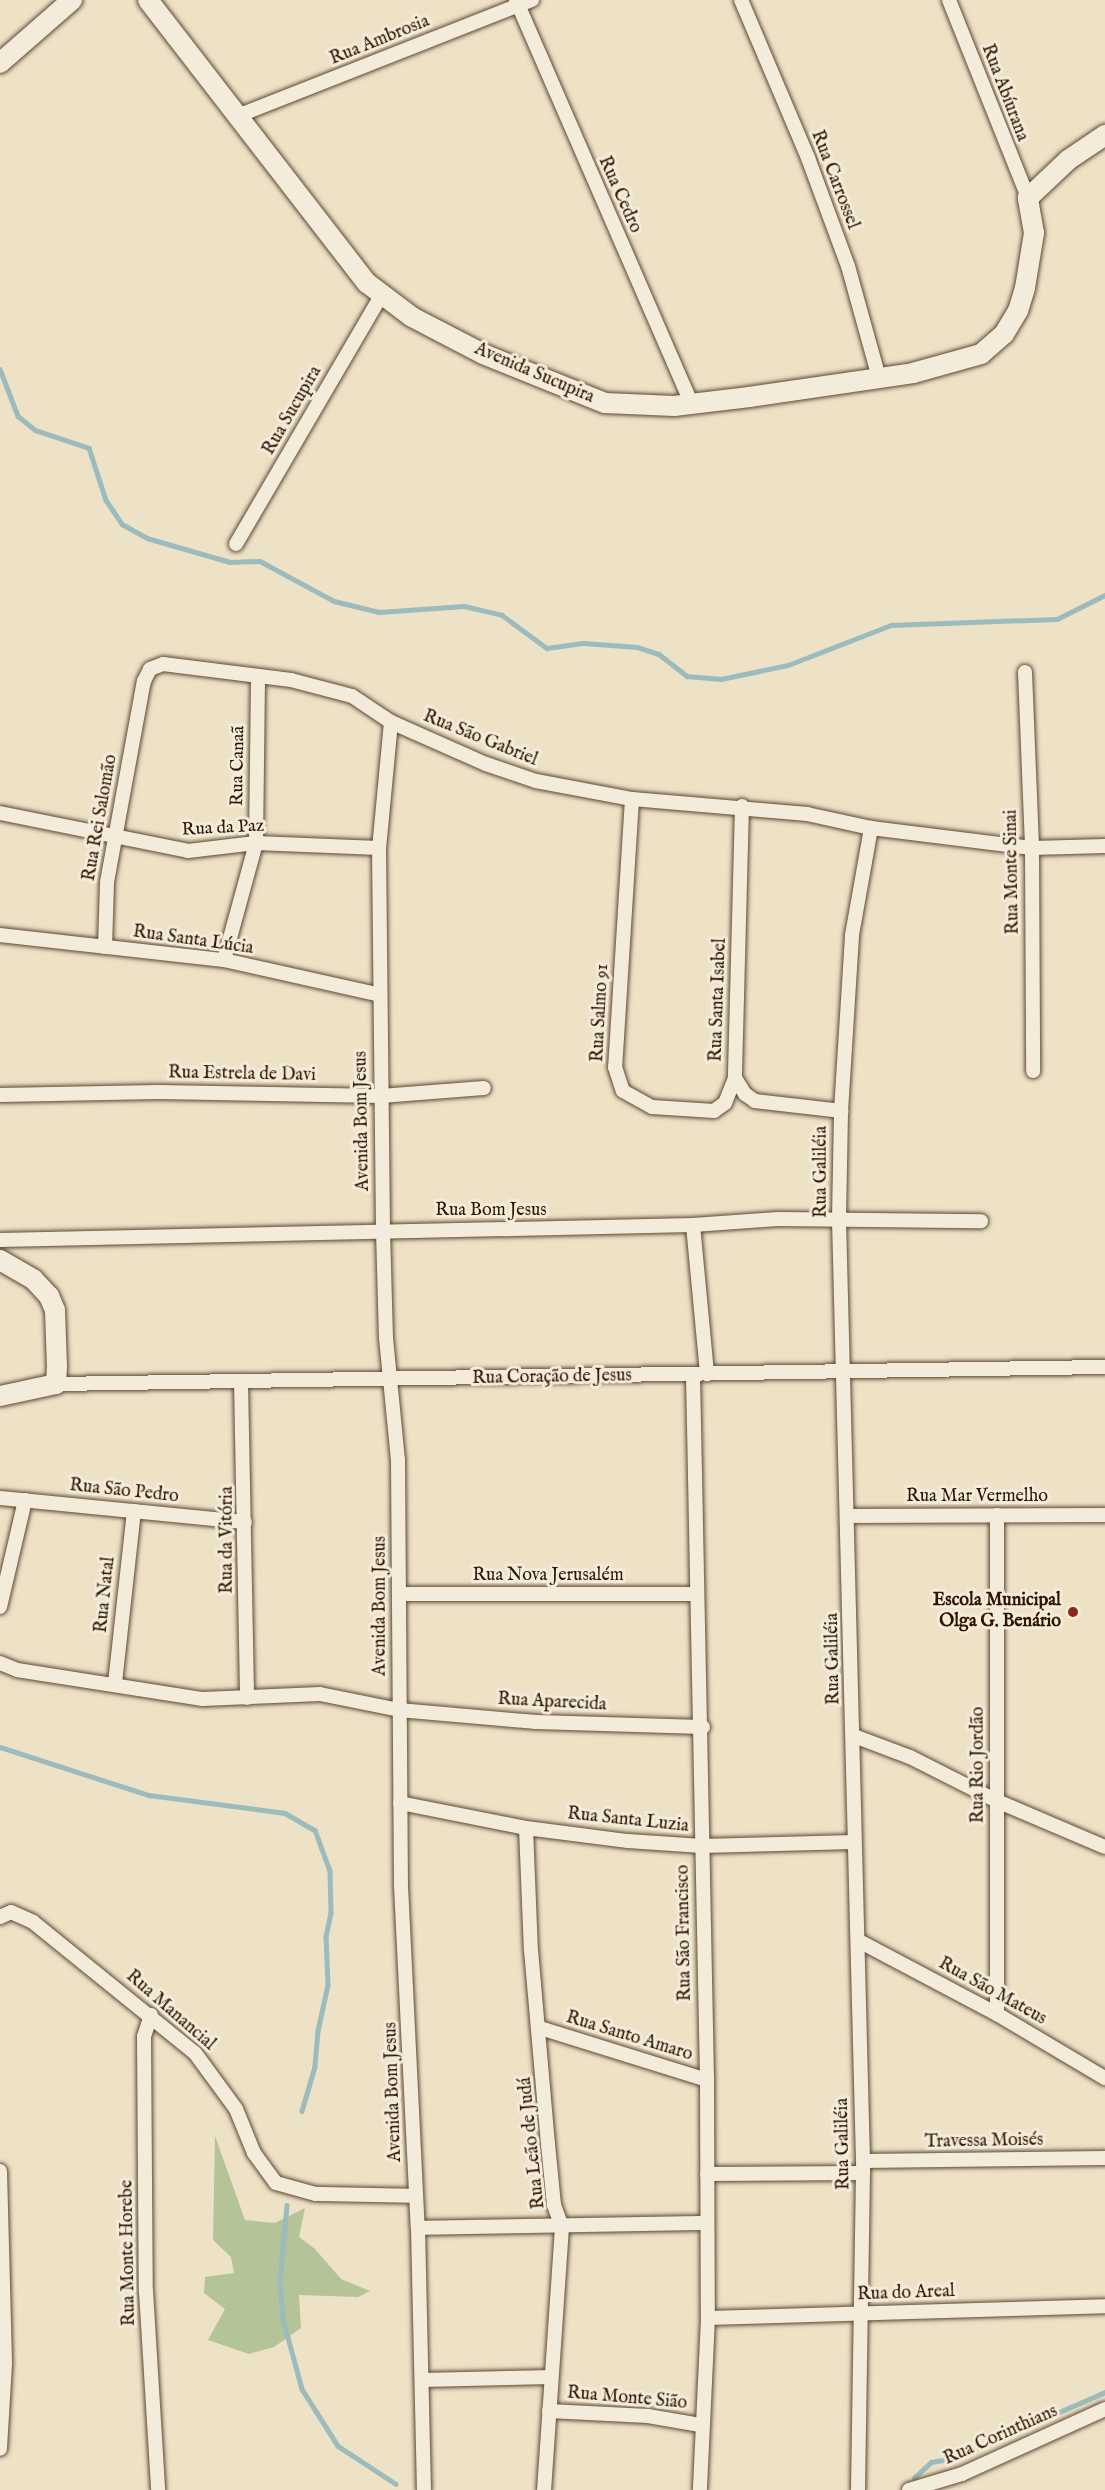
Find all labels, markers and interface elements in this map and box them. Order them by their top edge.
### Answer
street label: Rua Ambrosia [327,11,433,71]
street label: Rua Abíurana [976,41,1032,145]
street label: Rua Carrossel [805,128,863,232]
street label: Rua Cedro [593,153,645,237]
street label: Avenida Sucupira [471,339,597,409]
street label: Rua Sucupira [259,363,327,459]
street label: Rua São Gabriel [420,706,540,772]
street label: Rua Canaã [227,726,251,806]
street label: Rua Rei Salomão [79,753,123,883]
street label: Rua Monte Sinai [1001,809,1025,935]
street label: Rua da Paz [181,816,265,842]
street label: Rua Santa Lúcia [131,922,255,960]
street label: Rua Santa Isabel [706,938,732,1062]
street label: Rua Salmo 91 [588,963,614,1063]
street label: Avenida Bom Jesus [351,1051,375,1191]
street label: Rua Estrela de Davi [168,1063,316,1087]
street label: Rua Galiléia [811,1126,833,1218]
street label: Rua Bom Jesus [435,1200,547,1222]
street label: Rua Coração de Jesus [472,1366,632,1390]
street label: Rua São Pedro [68,1476,180,1508]
street label: Rua da Vitória [217,1486,239,1594]
street label: Rua Mar Vermelho [906,1486,1048,1508]
street label: Avenida Bom Jesus [370,1536,392,1676]
street label: Rua Natal [91,1556,121,1634]
street label: Rua Nova Jerusalém [472,1565,624,1587]
place label: Escola Municipal Olga G. Benário [933,1591,1061,1634]
marker: Escola Municipal Olga G. Benário [1066,1605,1080,1619]
street label: Rua Galiléia [822,1613,846,1705]
street label: Rua Aparecida [497,1689,607,1717]
street label: Rua Rio Jordão [968,1707,990,1823]
street label: Rua Santa Luzia [566,1804,690,1838]
street label: Rua São Francisco [673,1864,697,2002]
street label: Rua São Mateus [934,1953,1050,2031]
street label: Rua Manancial [121,1966,219,2056]
street label: Rua Santo Amaro [563,2008,695,2066]
street label: Avenida Bom Jesus [381,2022,407,2162]
street label: Rua Leão de Judá [515,2076,551,2210]
street label: Rua Galiléia [832,2098,856,2190]
street label: Travessa Moisés [925,2130,1043,2154]
street label: Rua Monte Horebe [117,2180,141,2326]
street label: Rua do Areal [857,2282,955,2306]
street label: Rua Monte Sião [566,2383,688,2415]
street label: Rua Corinthians [941,2401,1061,2471]

